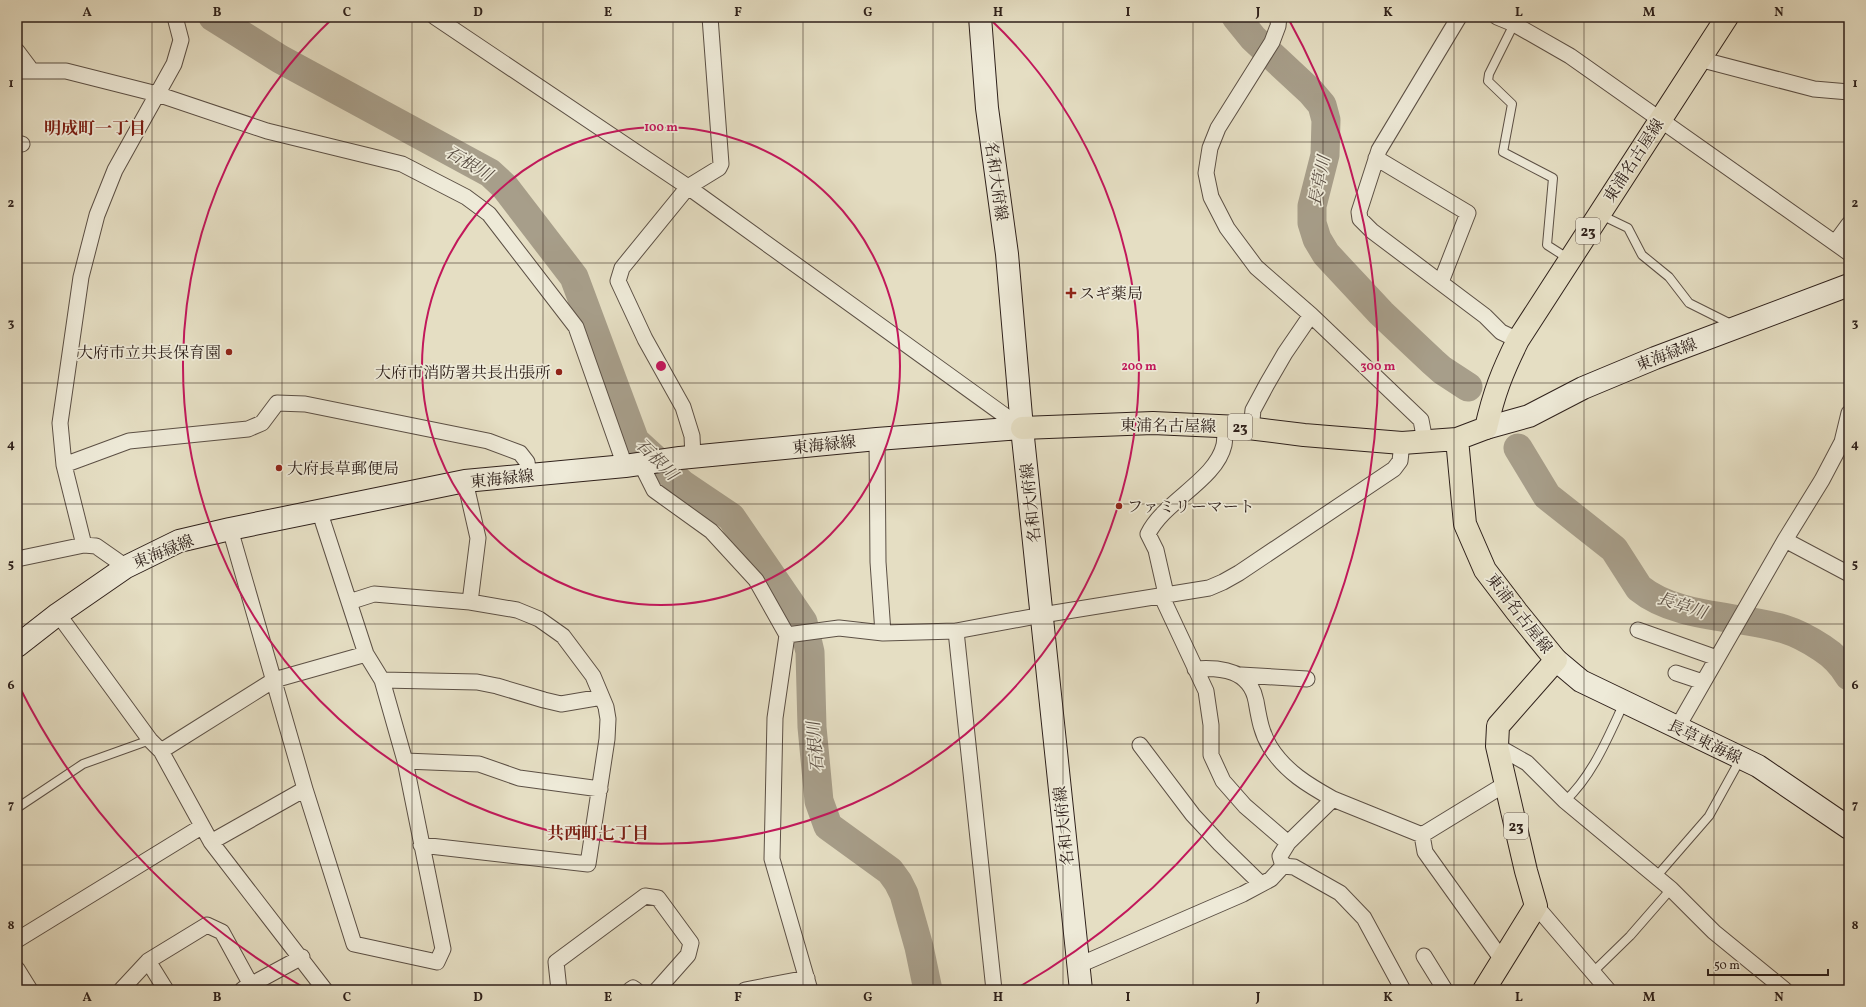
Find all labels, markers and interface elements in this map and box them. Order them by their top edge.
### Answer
text: A [82,4,92,22]
text: B [213,4,222,22]
text: C [343,4,351,22]
text: D [473,4,483,22]
text: E [604,4,612,22]
text: F [734,4,742,22]
text: G [863,4,873,22]
text: H [993,4,1003,22]
text: I [1126,4,1131,22]
text: J [1255,4,1261,22]
text: K [1383,4,1393,22]
text: L [1515,4,1523,22]
text: M [1643,4,1656,22]
text: N [1774,4,1784,22]
text: 1 [8,75,14,93]
text: 1 [1852,75,1858,93]
street label: 東浦名古屋線 [1599,115,1670,207]
district label: 明成町一丁目 [44,118,146,141]
text: 100 m [644,120,678,136]
street label: 名和大府線 [979,140,1011,222]
water label: 石根川 [440,141,498,188]
water label: 長草川 [1304,152,1337,209]
text: 2 [8,195,15,213]
text: 2 [1852,195,1859,213]
road number: 23 [1576,218,1600,244]
place label: スギ薬局 [1079,284,1143,306]
marker: スギ薬局 [1066,288,1076,298]
text: 3 [8,315,15,333]
text: 3 [1852,315,1859,333]
street label: 東海緑線 [1633,334,1701,378]
place label: 大府市立共長保育園 [77,343,221,365]
marker: 大府市立共長保育園 [224,347,234,357]
centre of rings [654,359,668,373]
text: 200 m [1121,359,1157,375]
text: 300 m [1361,359,1396,375]
place label: 大府市消防署共長出張所 [375,363,551,385]
marker: 大府市消防署共長出張所 [554,367,564,377]
road number: 23 [1228,414,1252,440]
street label: 東浦名古屋線 [1120,415,1216,439]
street label: 東海緑線 [791,432,857,460]
water label: 石根川 [630,434,684,488]
text: 4 [7,436,15,454]
text: 4 [1851,436,1859,454]
place label: 大府長草郵便局 [287,459,399,481]
street label: 名和大府線 [1017,462,1047,544]
marker: 大府長草郵便局 [274,463,284,473]
street label: 東海緑線 [469,466,535,494]
place label: ファミリーマート [1127,497,1255,519]
marker: ファミリーマート [1114,501,1124,511]
street label: 東海緑線 [130,531,198,575]
text: 5 [8,556,14,574]
text: 5 [1852,556,1858,574]
street label: 東浦名古屋線 [1480,570,1557,659]
water label: 長草川 [1654,588,1711,626]
text: 6 [7,677,15,695]
text: 6 [1851,677,1859,695]
street label: 長草東海線 [1663,715,1745,770]
water label: 石根川 [803,718,830,773]
street label: 名和大府線 [1050,785,1080,867]
text: 7 [8,797,14,815]
text: 7 [1852,797,1858,815]
road number: 23 [1504,813,1528,839]
district label: 共西町七丁目 [547,823,649,846]
text: 8 [7,917,15,935]
text: 8 [1851,917,1859,935]
scale bar [1708,951,1828,977]
text: 50 m [1714,958,1740,974]
text: A [82,989,92,1007]
text: B [213,989,222,1007]
text: C [343,989,351,1007]
text: D [473,989,483,1007]
text: E [604,989,612,1007]
text: F [734,989,742,1007]
text: G [863,989,873,1007]
text: H [993,989,1003,1007]
text: I [1126,989,1131,1007]
text: J [1255,989,1261,1007]
text: K [1383,989,1393,1007]
text: L [1515,989,1523,1007]
text: M [1643,989,1656,1007]
text: N [1774,989,1784,1007]

